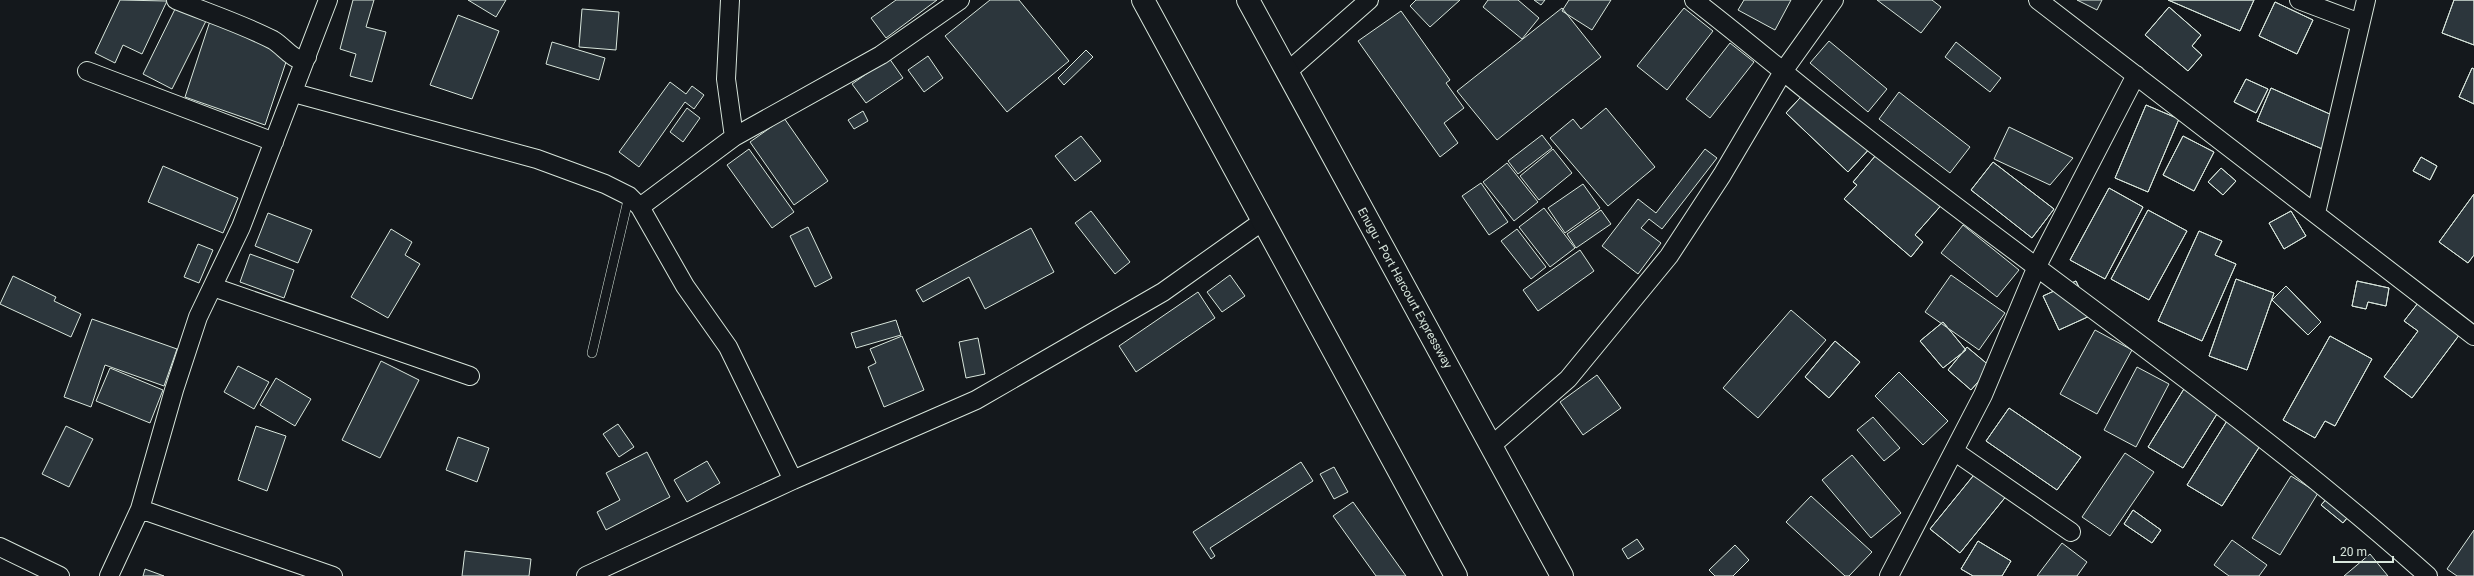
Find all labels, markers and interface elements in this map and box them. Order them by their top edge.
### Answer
street label: Enugu - Port Harcourt Expressway [1355,205,1455,371]
scale bar [2334,538,2393,564]
text: 20 m [2340,545,2367,559]

